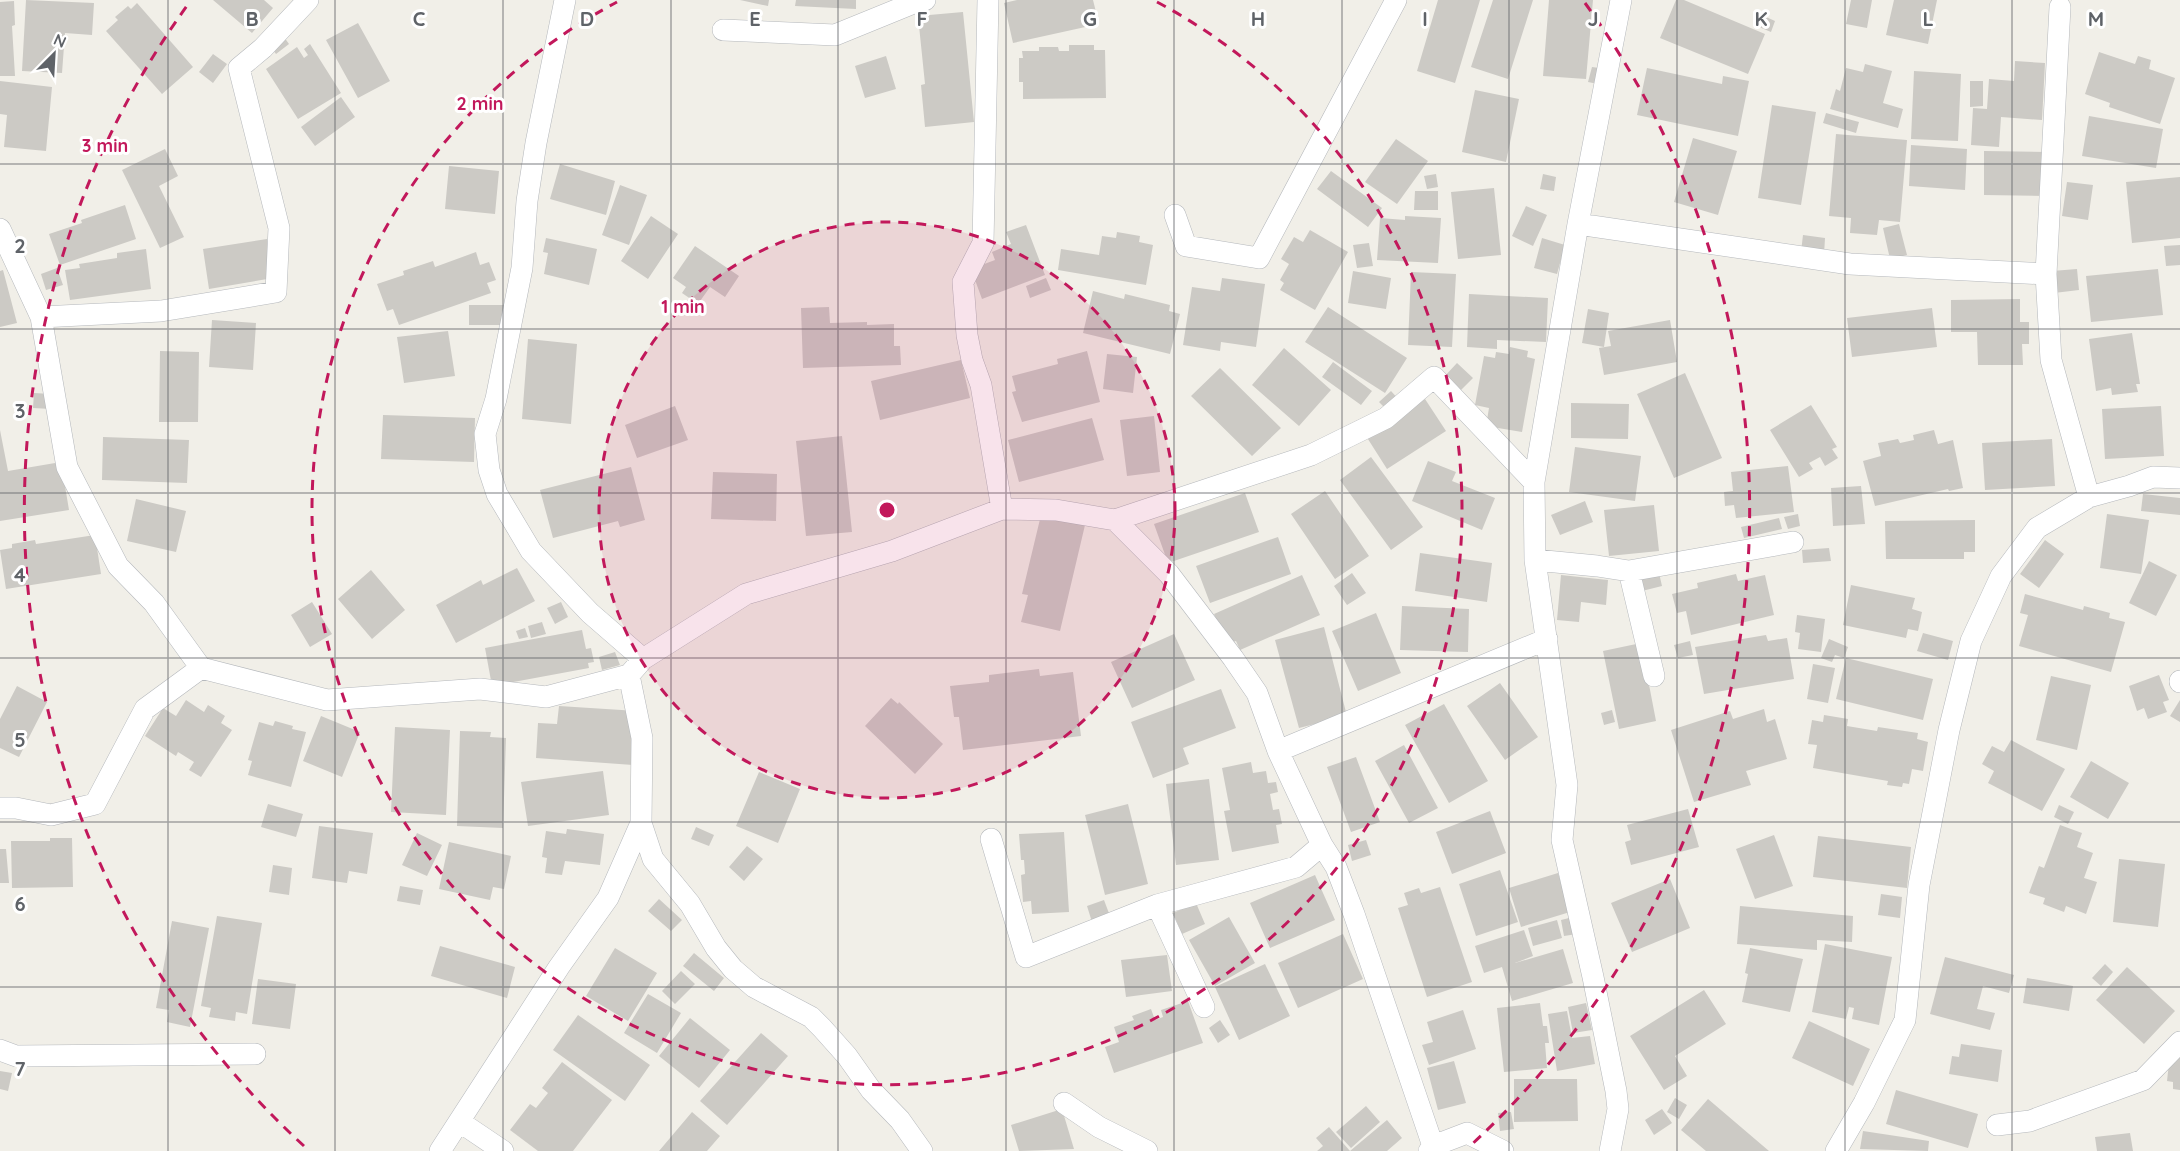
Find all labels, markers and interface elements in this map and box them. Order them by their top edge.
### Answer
text: B [245,6,259,31]
text: C [413,6,426,31]
text: D [580,6,594,31]
text: E [749,6,761,31]
text: F [916,6,928,31]
text: G [1083,6,1097,31]
text: H [1251,6,1265,31]
text: I [1422,6,1428,31]
text: J [1587,6,1599,31]
text: K [1754,6,1768,31]
text: L [1922,6,1934,31]
text: M [2088,6,2104,31]
north arrow [24,24,84,84]
text: N [51,29,70,52]
text: 2 min [457,92,503,115]
text: 3 min [82,134,128,157]
text: 2 [14,233,26,258]
text: 1 min [661,295,705,318]
text: 3 [15,398,25,423]
centre of rings [877,500,897,520]
text: 4 [14,562,26,587]
text: 5 [14,727,26,752]
text: 6 [14,891,26,916]
text: 7 [15,1056,26,1081]

